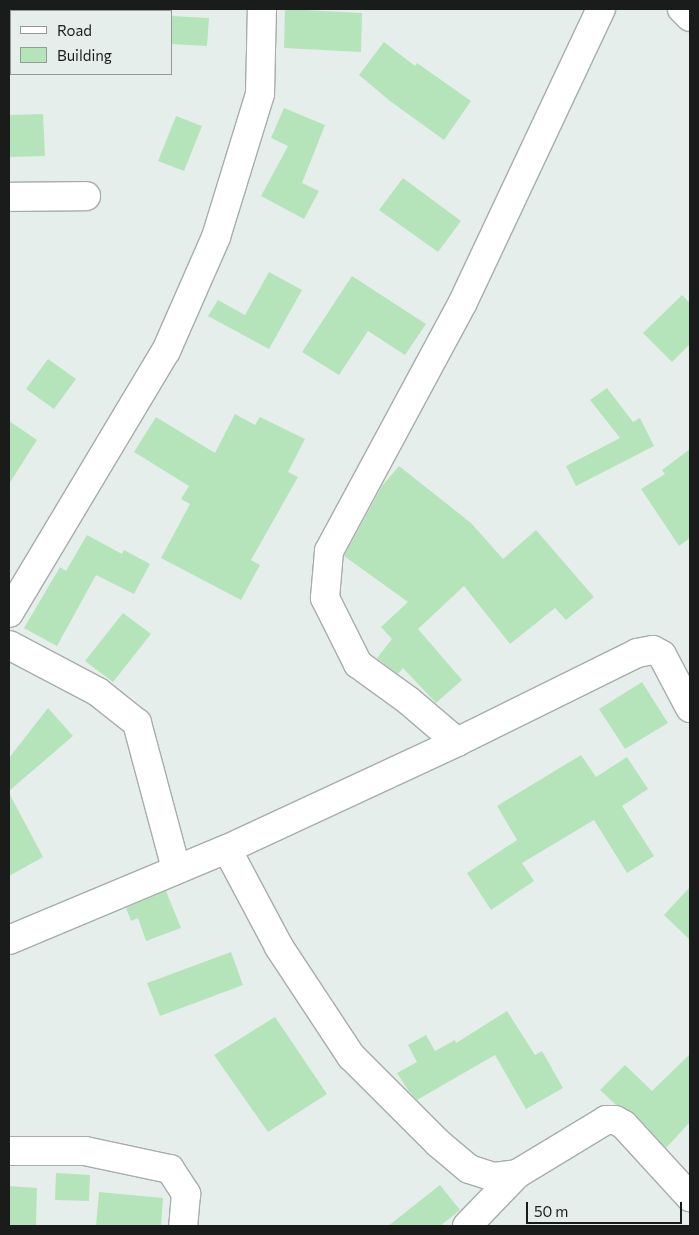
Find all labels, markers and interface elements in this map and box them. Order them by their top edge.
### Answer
legend [10,10,172,75]
text: Road [57,21,92,39]
text: Building [57,46,112,64]
scale bar [529,1192,685,1224]
text: 50 m [534,1202,568,1220]

